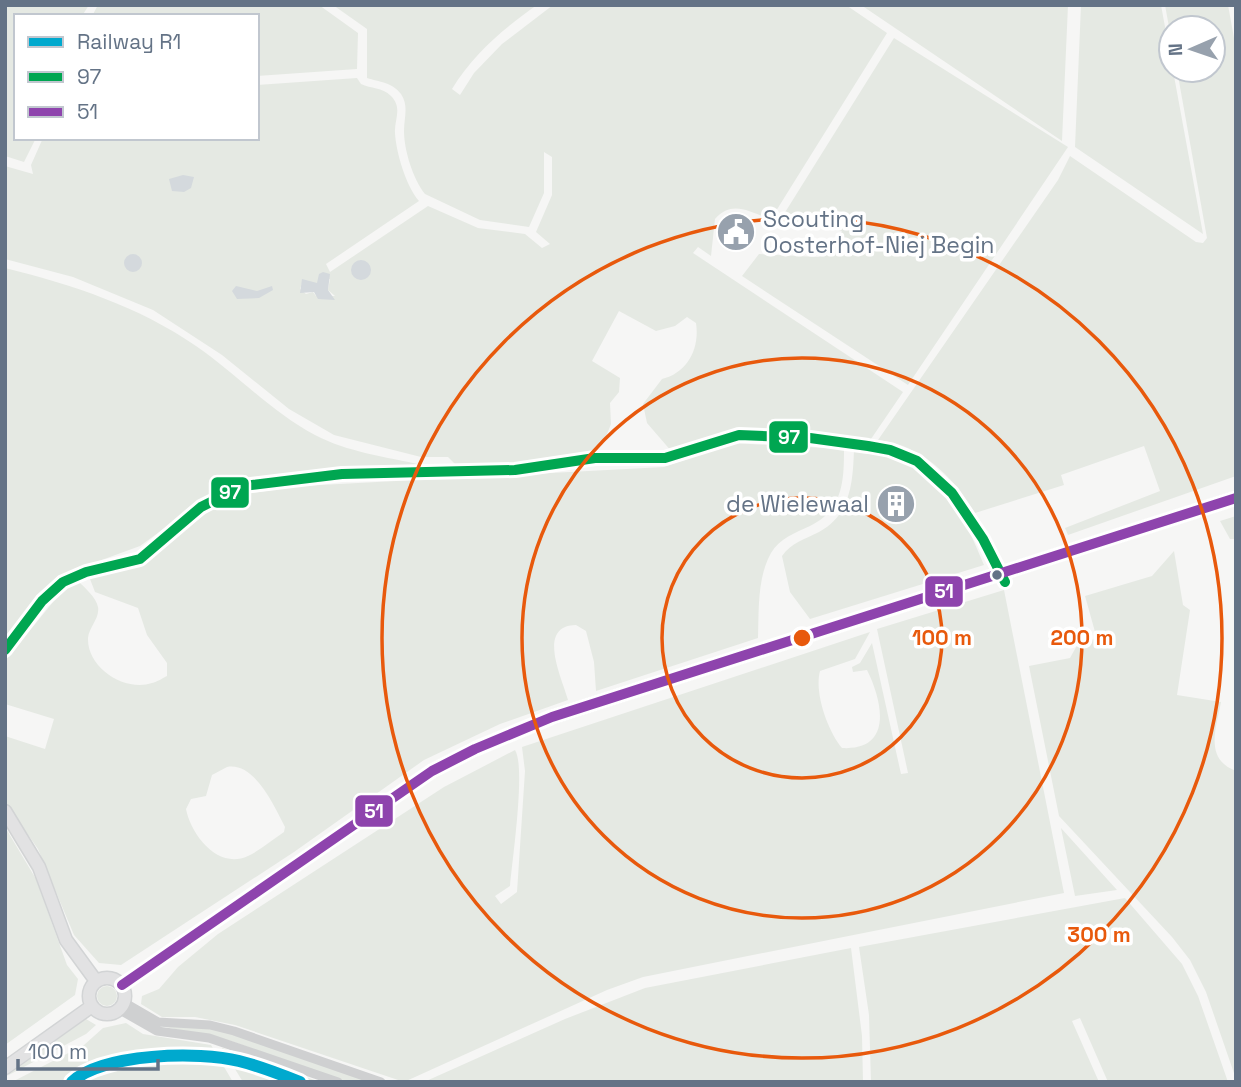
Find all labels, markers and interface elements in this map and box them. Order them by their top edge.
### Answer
legend [14,14,259,140]
north arrow [1157,14,1227,84]
text: Railway R1 [77,28,181,55]
text: N [1163,43,1188,56]
text: 97 [77,63,101,90]
text: 51 [77,98,98,125]
place label: Scouting Oosterhof-Niej Begin [763,204,994,260]
public building icon: Scouting Oosterhof-Niej Begin [715,211,757,253]
line badge: 97 [768,420,809,454]
text: 97 [778,425,800,450]
line badge: 97 [210,476,250,509]
text: 97 [219,480,241,505]
building icon: de Wielewaal [875,483,917,525]
place label: de Wielewaal [726,489,869,519]
unlabelled marker [990,568,1004,582]
line badge: 51 [924,575,964,608]
text: 51 [934,579,954,604]
text: 100 m [912,624,972,651]
text: 200 m [1051,624,1113,651]
centre of rings [790,626,814,650]
line badge: 51 [354,794,394,828]
text: 51 [364,799,384,824]
text: 300 m [1067,921,1131,948]
scale bar [18,1028,158,1072]
text: 100 m [28,1038,87,1065]

